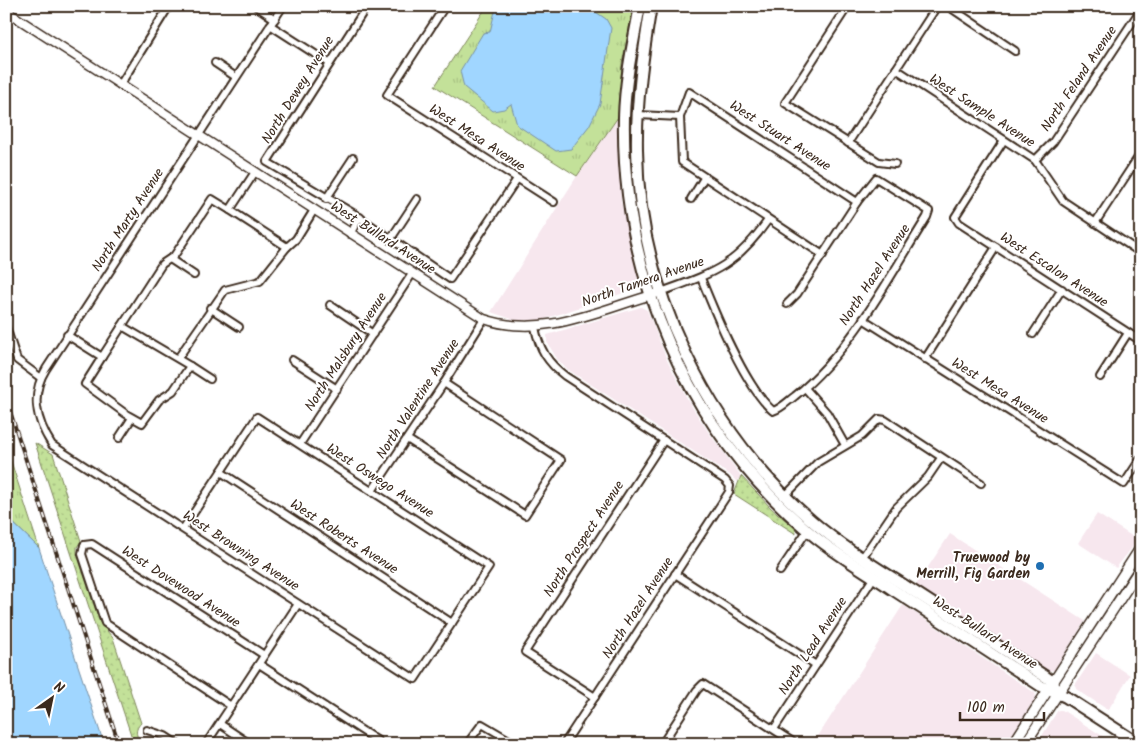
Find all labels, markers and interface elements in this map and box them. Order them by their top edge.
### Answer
street label: North Feland Avenue [1035,21,1123,137]
street label: North Dewey Avenue [256,31,340,148]
street label: West Sample Avenue [925,68,1040,154]
street label: West Stuart Avenue [725,95,836,178]
street label: West Mesa Avenue [424,99,530,178]
street label: North Marty Avenue [86,163,170,276]
street label: West Bullard Avenue [326,196,441,281]
street label: North Hazel Avenue [834,219,917,330]
street label: West Escalon Avenue [995,227,1113,314]
street label: North Tamera Avenue [579,250,708,313]
street label: North Malsbury Avenue [299,288,393,416]
street label: North Valentine Avenue [371,334,466,464]
street label: West Mesa Avenue [947,352,1053,430]
street label: West Oswego Avenue [322,438,439,524]
street label: North Prospect Avenue [538,476,630,602]
street label: West Roberts Avenue [285,494,403,581]
street label: West Browning Avenue [178,505,304,597]
street label: West Dovewood Avenue [117,540,245,634]
place label: Truewood by Merrill, Fig Garden [916,547,1031,585]
street label: North Hazel Avenue [597,552,680,663]
marker: Truewood by Merrill, Fig Garden [1034,560,1046,572]
street label: West Bullard Avenue [928,591,1043,676]
street label: North Lead Avenue [773,592,853,700]
north arrow [28,672,78,722]
text: N [49,676,68,700]
scale bar [960,690,1043,722]
text: 100 m [967,696,1005,720]

